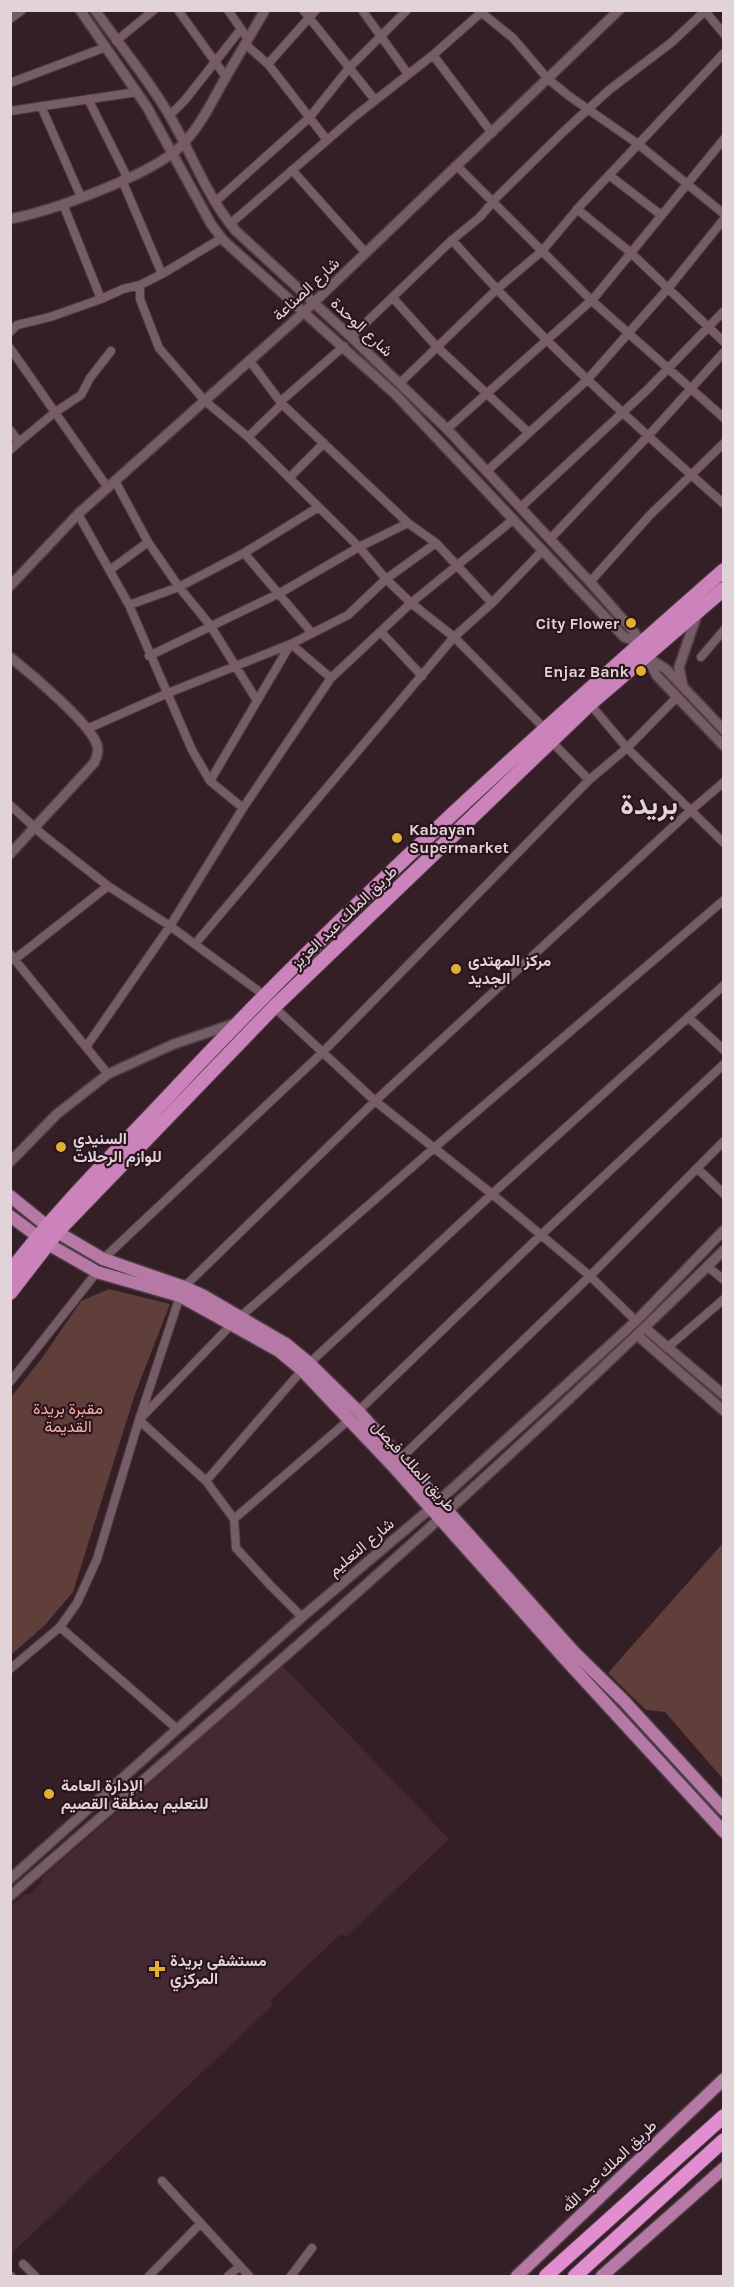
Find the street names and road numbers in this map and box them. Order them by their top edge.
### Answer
street label: شارع الصناعة [269,253,345,326]
street label: شارع الوحدة [326,293,397,362]
street label: طريق الملك عبد العزيز [286,861,402,974]
street label: طريق الملك فيصل [367,1416,460,1516]
street label: شارع التعليم [324,1514,399,1582]
street label: طريق الملك عبد الله [557,2116,661,2217]

